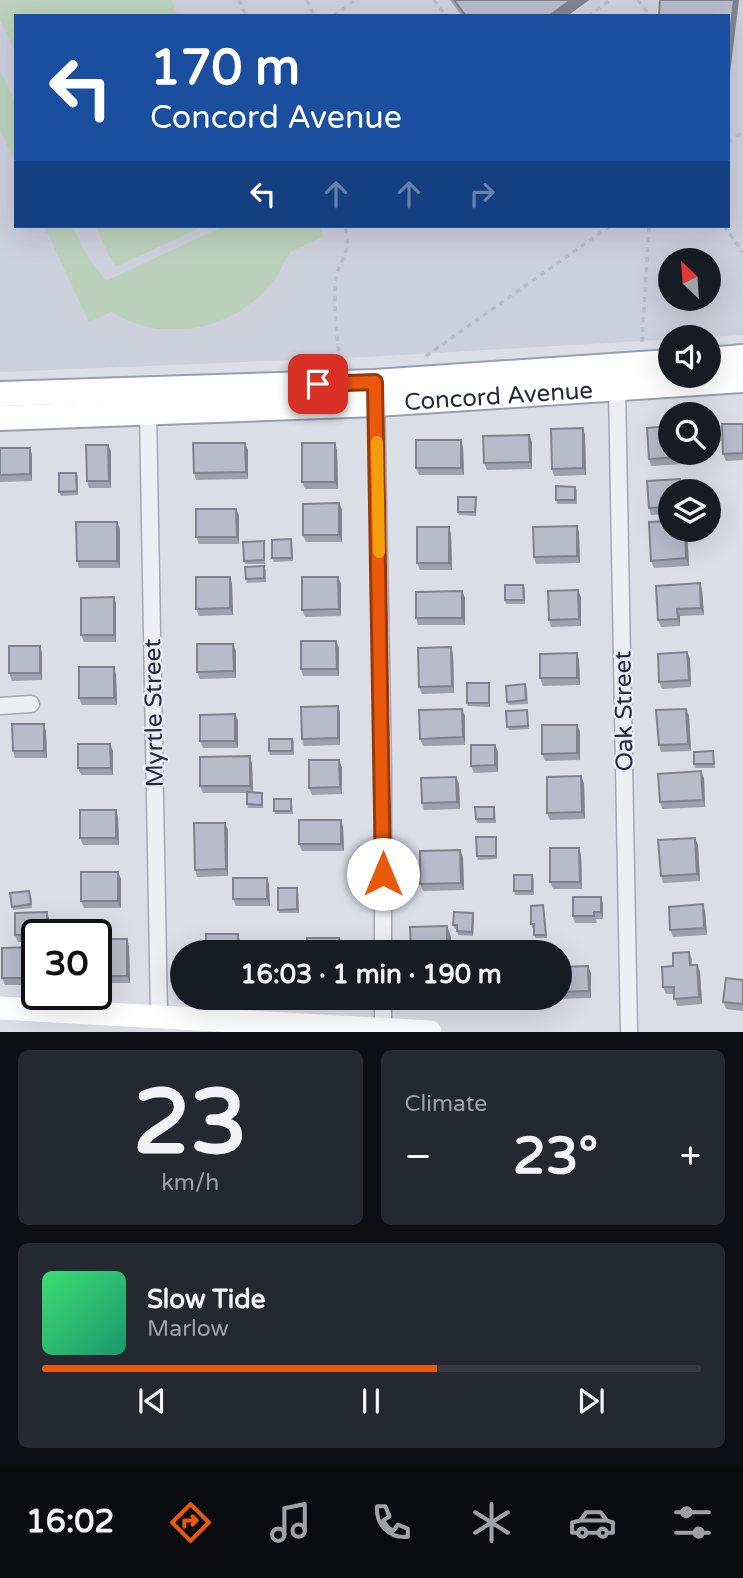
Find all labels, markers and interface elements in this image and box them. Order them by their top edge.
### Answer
text: 170 m [150,39,300,98]
icon: left [35,42,126,133]
text: Concord Avenue [150,99,402,137]
icon: left [244,175,282,213]
icon: ahead [317,175,355,213]
icon: ahead [390,175,428,213]
icon: right [463,175,501,213]
north arrow [658,248,721,312]
map controls [658,248,721,542]
button: sound [658,325,721,388]
pin [288,354,348,414]
icon: arrive [299,365,337,403]
street label: Concord Avenue [403,375,594,417]
button: search [658,402,721,465]
button: layers [658,479,721,542]
street label: Myrtle Street [138,638,170,788]
street label: Oak Street [608,650,640,772]
position arrow [346,837,420,911]
speed limit sign: 30 [21,919,112,1010]
text: 16:03 · 1 min · 190 m [240,959,502,990]
text: 23 [133,1068,247,1178]
text: Climate [405,1090,487,1118]
text: 23° [513,1125,598,1188]
text: − [405,1134,432,1180]
text: + [680,1134,701,1180]
text: km/h [161,1169,219,1197]
text: Slow Tide [147,1284,265,1315]
text: Marlow [147,1315,229,1343]
icon: previous [133,1382,171,1420]
icon: pause [352,1382,390,1420]
icon: next [572,1382,610,1420]
icon: directions [166,1498,215,1547]
icon: music [266,1498,315,1547]
icon: phone [367,1498,416,1547]
icon: climate [467,1498,516,1547]
icon: car [568,1498,617,1547]
icon: filters [668,1498,717,1547]
text: 16:02 [26,1503,114,1541]

